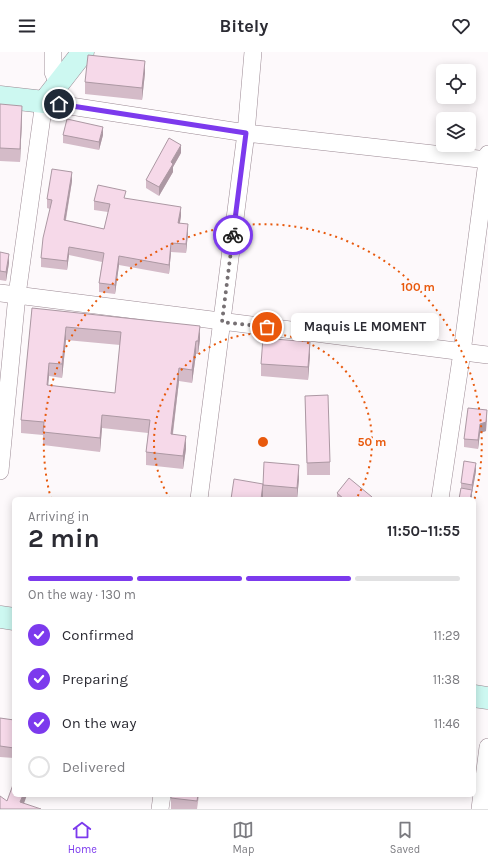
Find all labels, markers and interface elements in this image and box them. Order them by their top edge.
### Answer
icon: menu [16,15,38,37]
text: Bitely [220,15,268,37]
icon: heart [450,15,472,37]
map controls [436,64,476,152]
button: locate [436,64,476,104]
pin [42,87,76,121]
icon: home [48,93,70,115]
button: layers [436,112,476,152]
courier [213,215,253,255]
icon: bike [222,224,244,246]
text: 100 m [401,280,435,294]
pin [250,310,284,344]
callout: Maquis LE MOMENT [291,313,439,341]
icon: bag [256,316,278,338]
text: Maquis LE MOMENT [304,319,426,334]
centre of rings [256,435,270,449]
text: 50 m [358,435,387,449]
text: Arriving in [28,509,89,524]
text: 11:50–11:55 [387,522,460,540]
text: 2 min [28,523,100,554]
text: On the way · 130 m [28,587,136,602]
icon: check [28,624,50,646]
text: Confirmed [62,626,134,644]
text: 11:29 [433,628,460,643]
icon: check [28,668,50,690]
text: Preparing [62,670,128,688]
text: 11:38 [433,672,460,687]
icon: check [28,712,50,734]
text: On the way [62,714,136,732]
text: 11:46 [434,716,460,731]
text: Delivered [62,758,126,776]
tab: Home [68,819,97,856]
tab: Map [232,819,254,856]
tab: Saved [390,819,420,856]

